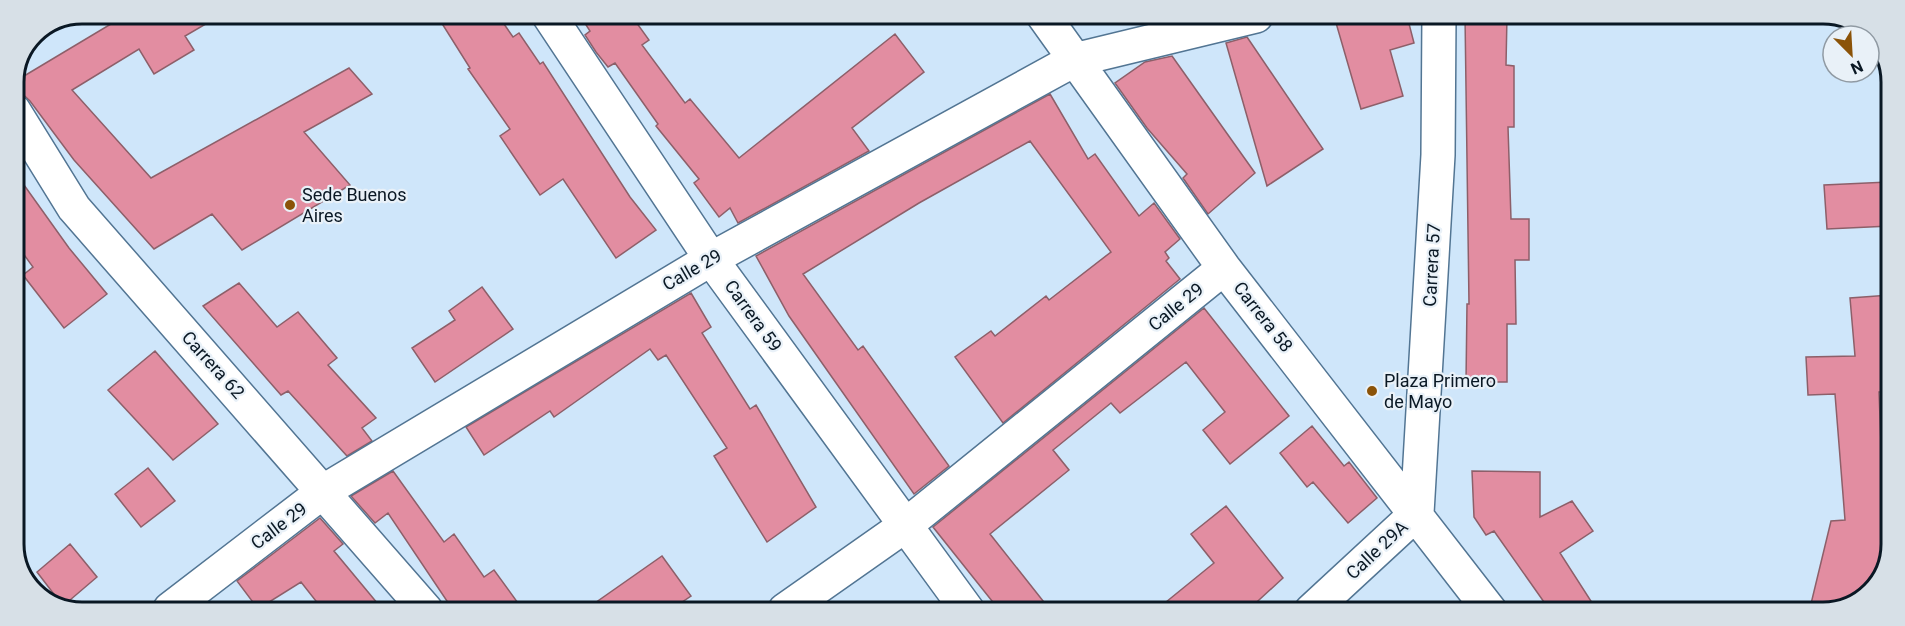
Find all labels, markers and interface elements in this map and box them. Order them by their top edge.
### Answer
north arrow [1821,24,1881,84]
text: N [1848,56,1866,78]
place label: Sede Buenos Aires [302,184,407,226]
marker: Sede Buenos Aires [283,198,297,212]
street label: Carrera 57 [1419,223,1444,307]
street label: Calle 29 [659,244,725,295]
street label: Carrera 59 [720,276,786,356]
street label: Carrera 58 [1229,277,1297,356]
street label: Calle 29 [1144,278,1207,335]
street label: Carrera 62 [178,327,249,403]
place label: Plaza Primero de Mayo [1384,370,1496,412]
marker: Plaza Primero de Mayo [1365,384,1379,398]
street label: Calle 29 [247,498,311,553]
street label: Calle 29A [1342,516,1412,583]

